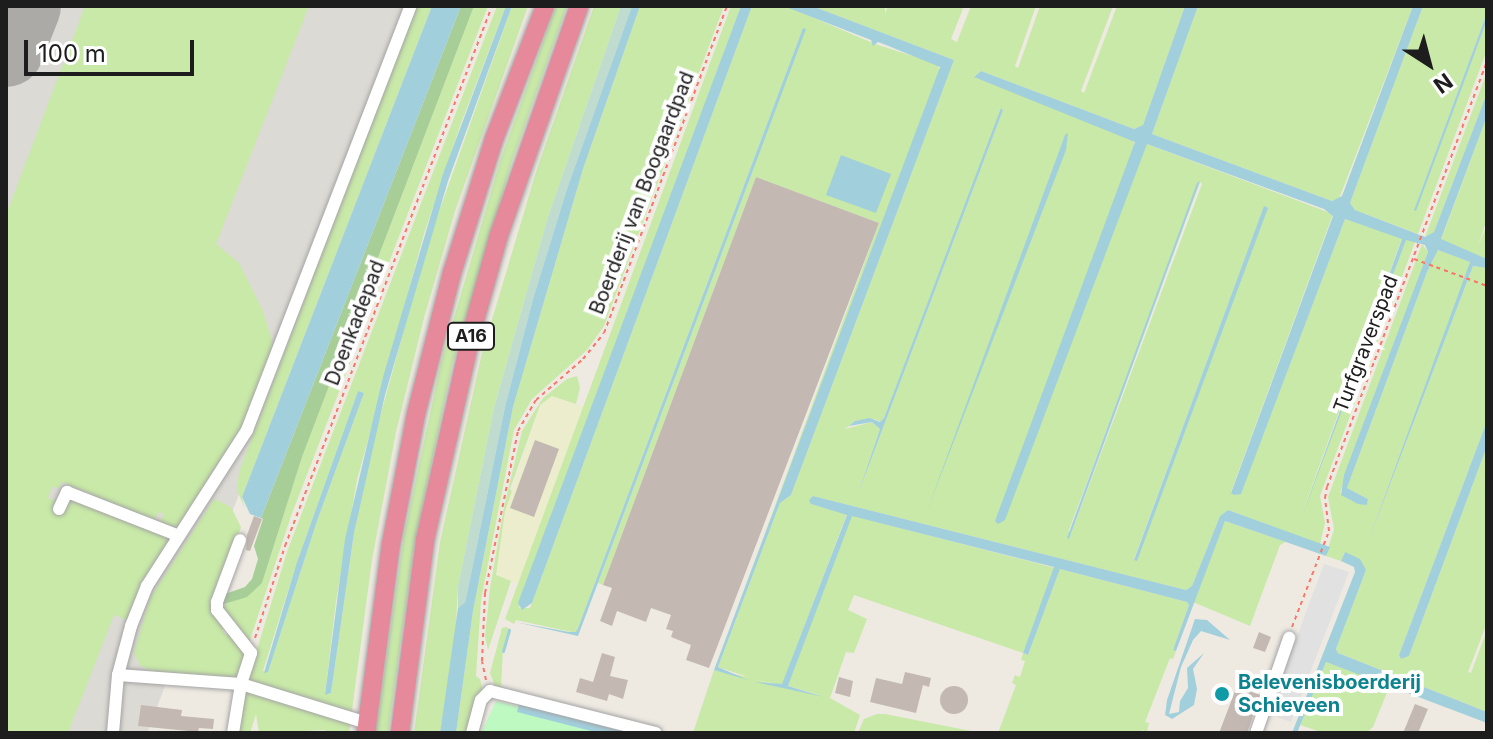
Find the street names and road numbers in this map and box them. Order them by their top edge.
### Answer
street label: Boerderij van Boogaardpad [585,68,699,318]
street label: Doenkadepad [320,257,390,389]
street label: Turfgraverspad [1329,272,1403,416]
road number: A16 [447,322,495,350]

